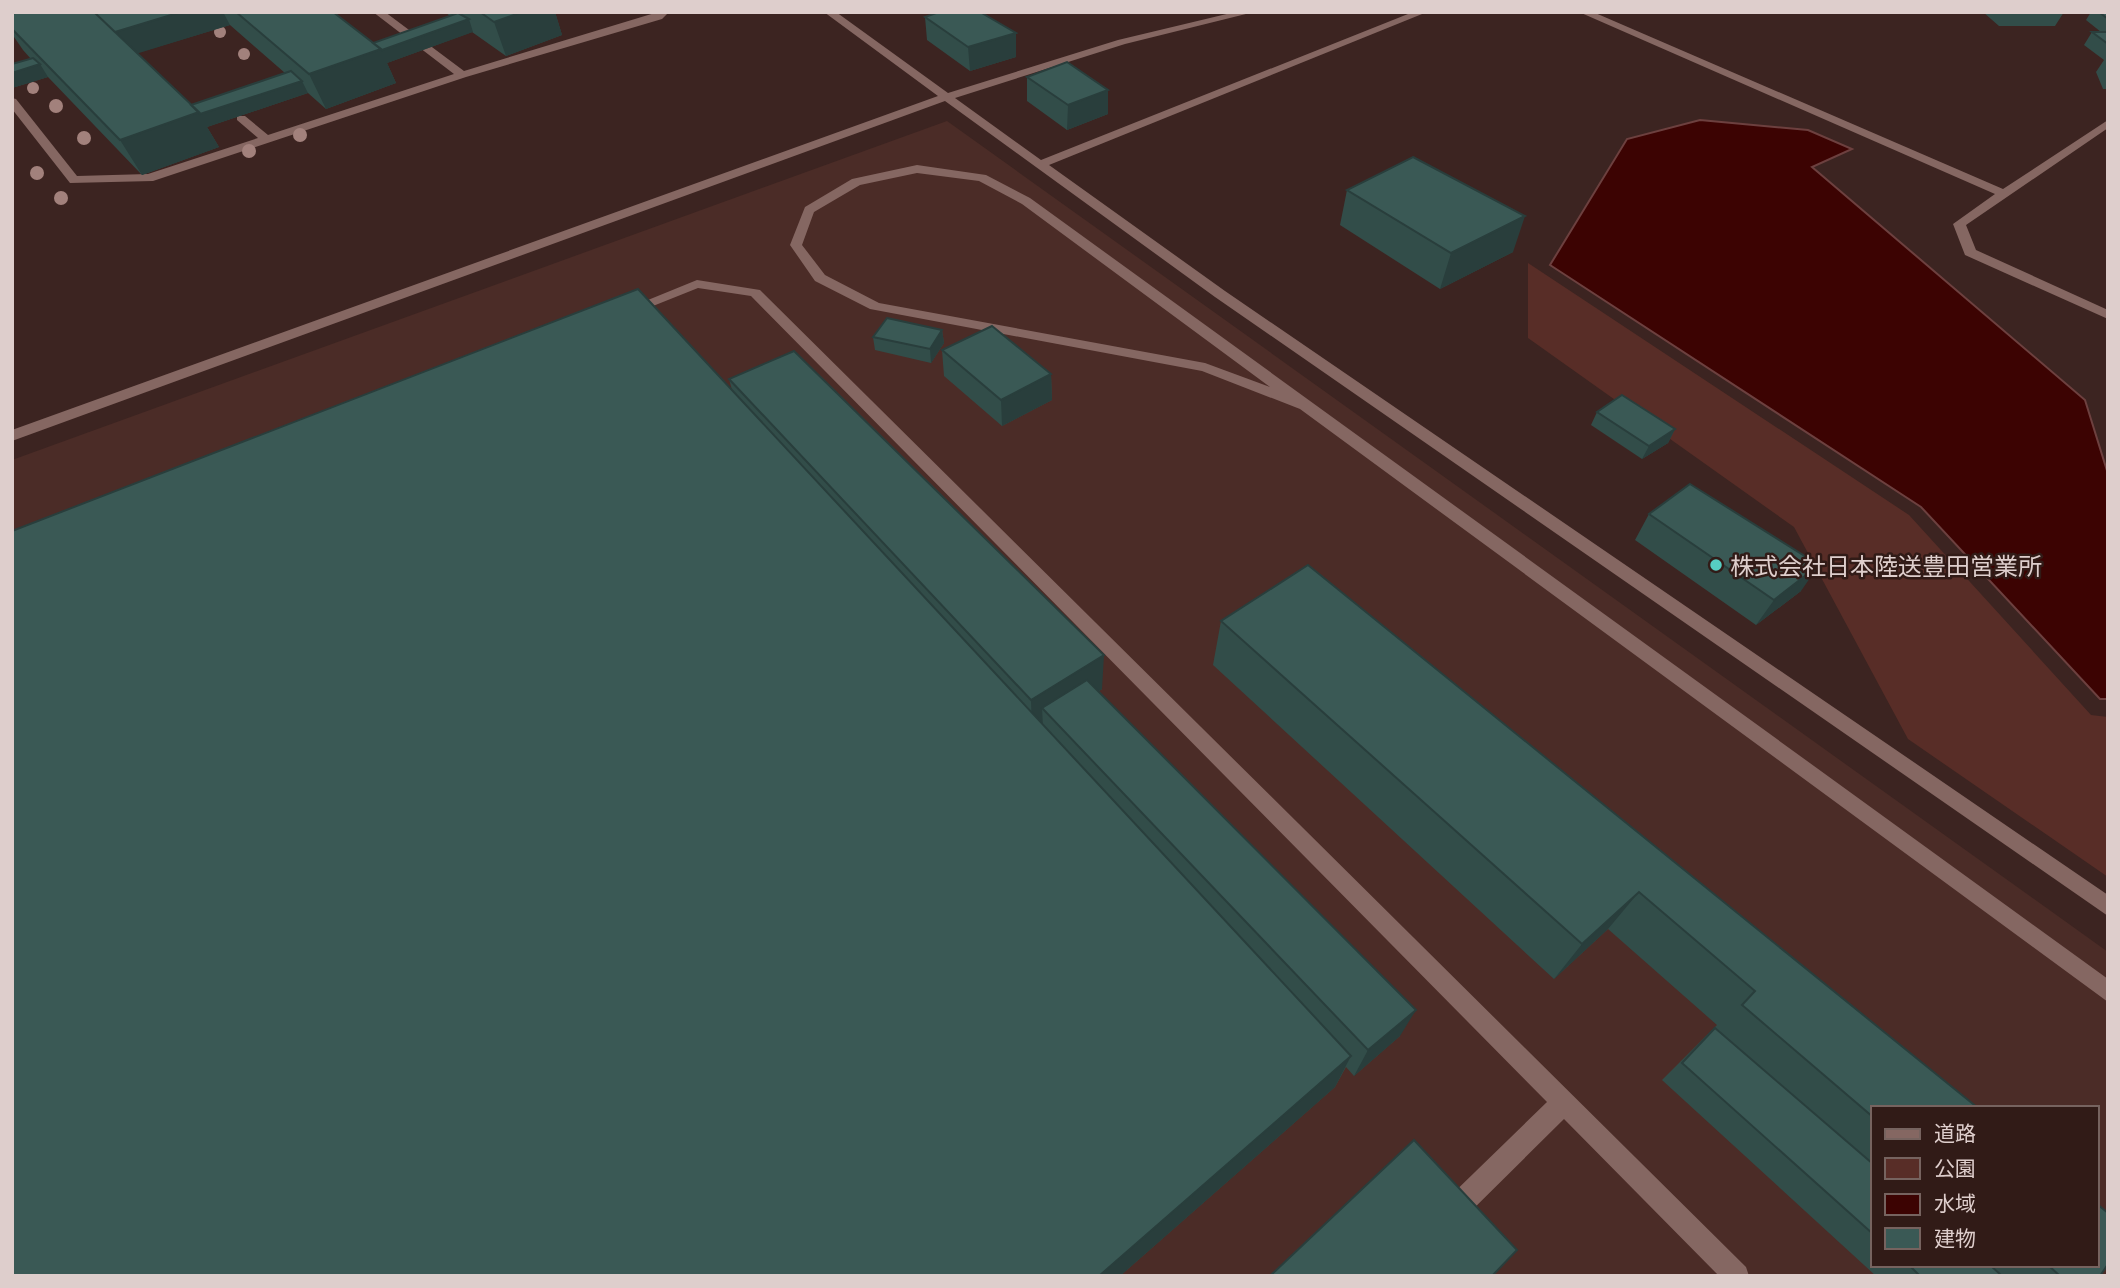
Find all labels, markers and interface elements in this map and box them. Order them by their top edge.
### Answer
place label: 株式会社日本陸送豊田営業所 [1730,551,2042,580]
marker: 株式会社日本陸送豊田営業所 [1708,557,1724,573]
legend [1871,1106,2099,1267]
text: 道路 [1934,1120,1976,1145]
text: 公園 [1934,1155,1976,1180]
text: 水域 [1934,1190,1976,1215]
text: 建物 [1934,1225,1976,1250]

